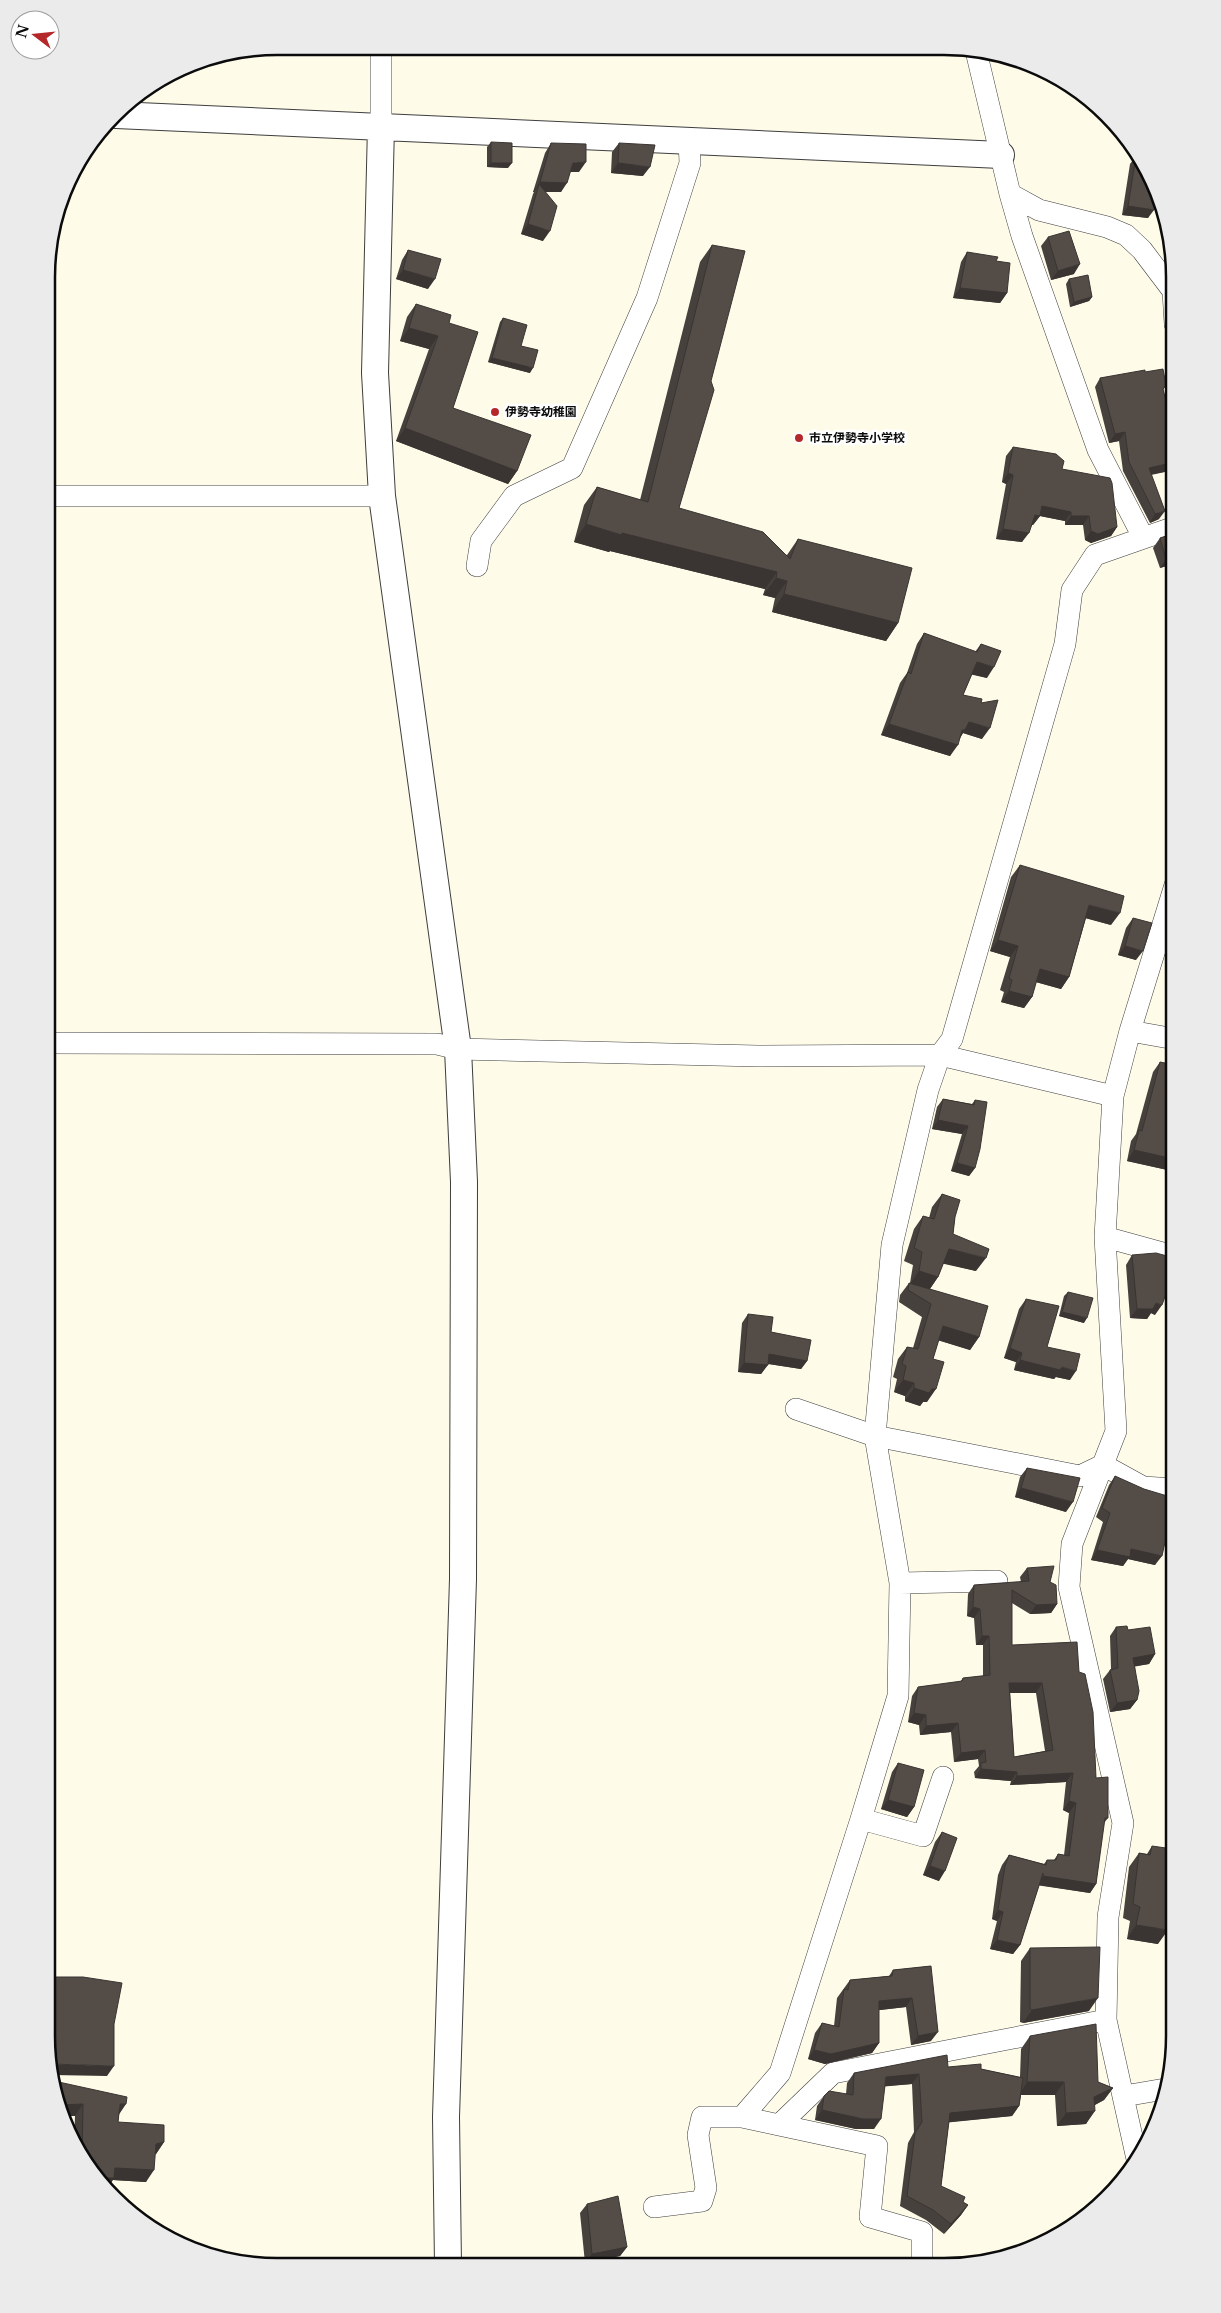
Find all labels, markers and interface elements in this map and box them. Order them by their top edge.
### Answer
north arrow [10,10,60,60]
text: N [12,23,33,40]
place label: 伊勢寺幼稚園 [505,404,577,419]
marker: 伊勢寺幼稚園 [489,406,501,418]
place label: 市立伊勢寺小学校 [809,430,905,445]
marker: 市立伊勢寺小学校 [793,432,805,444]

